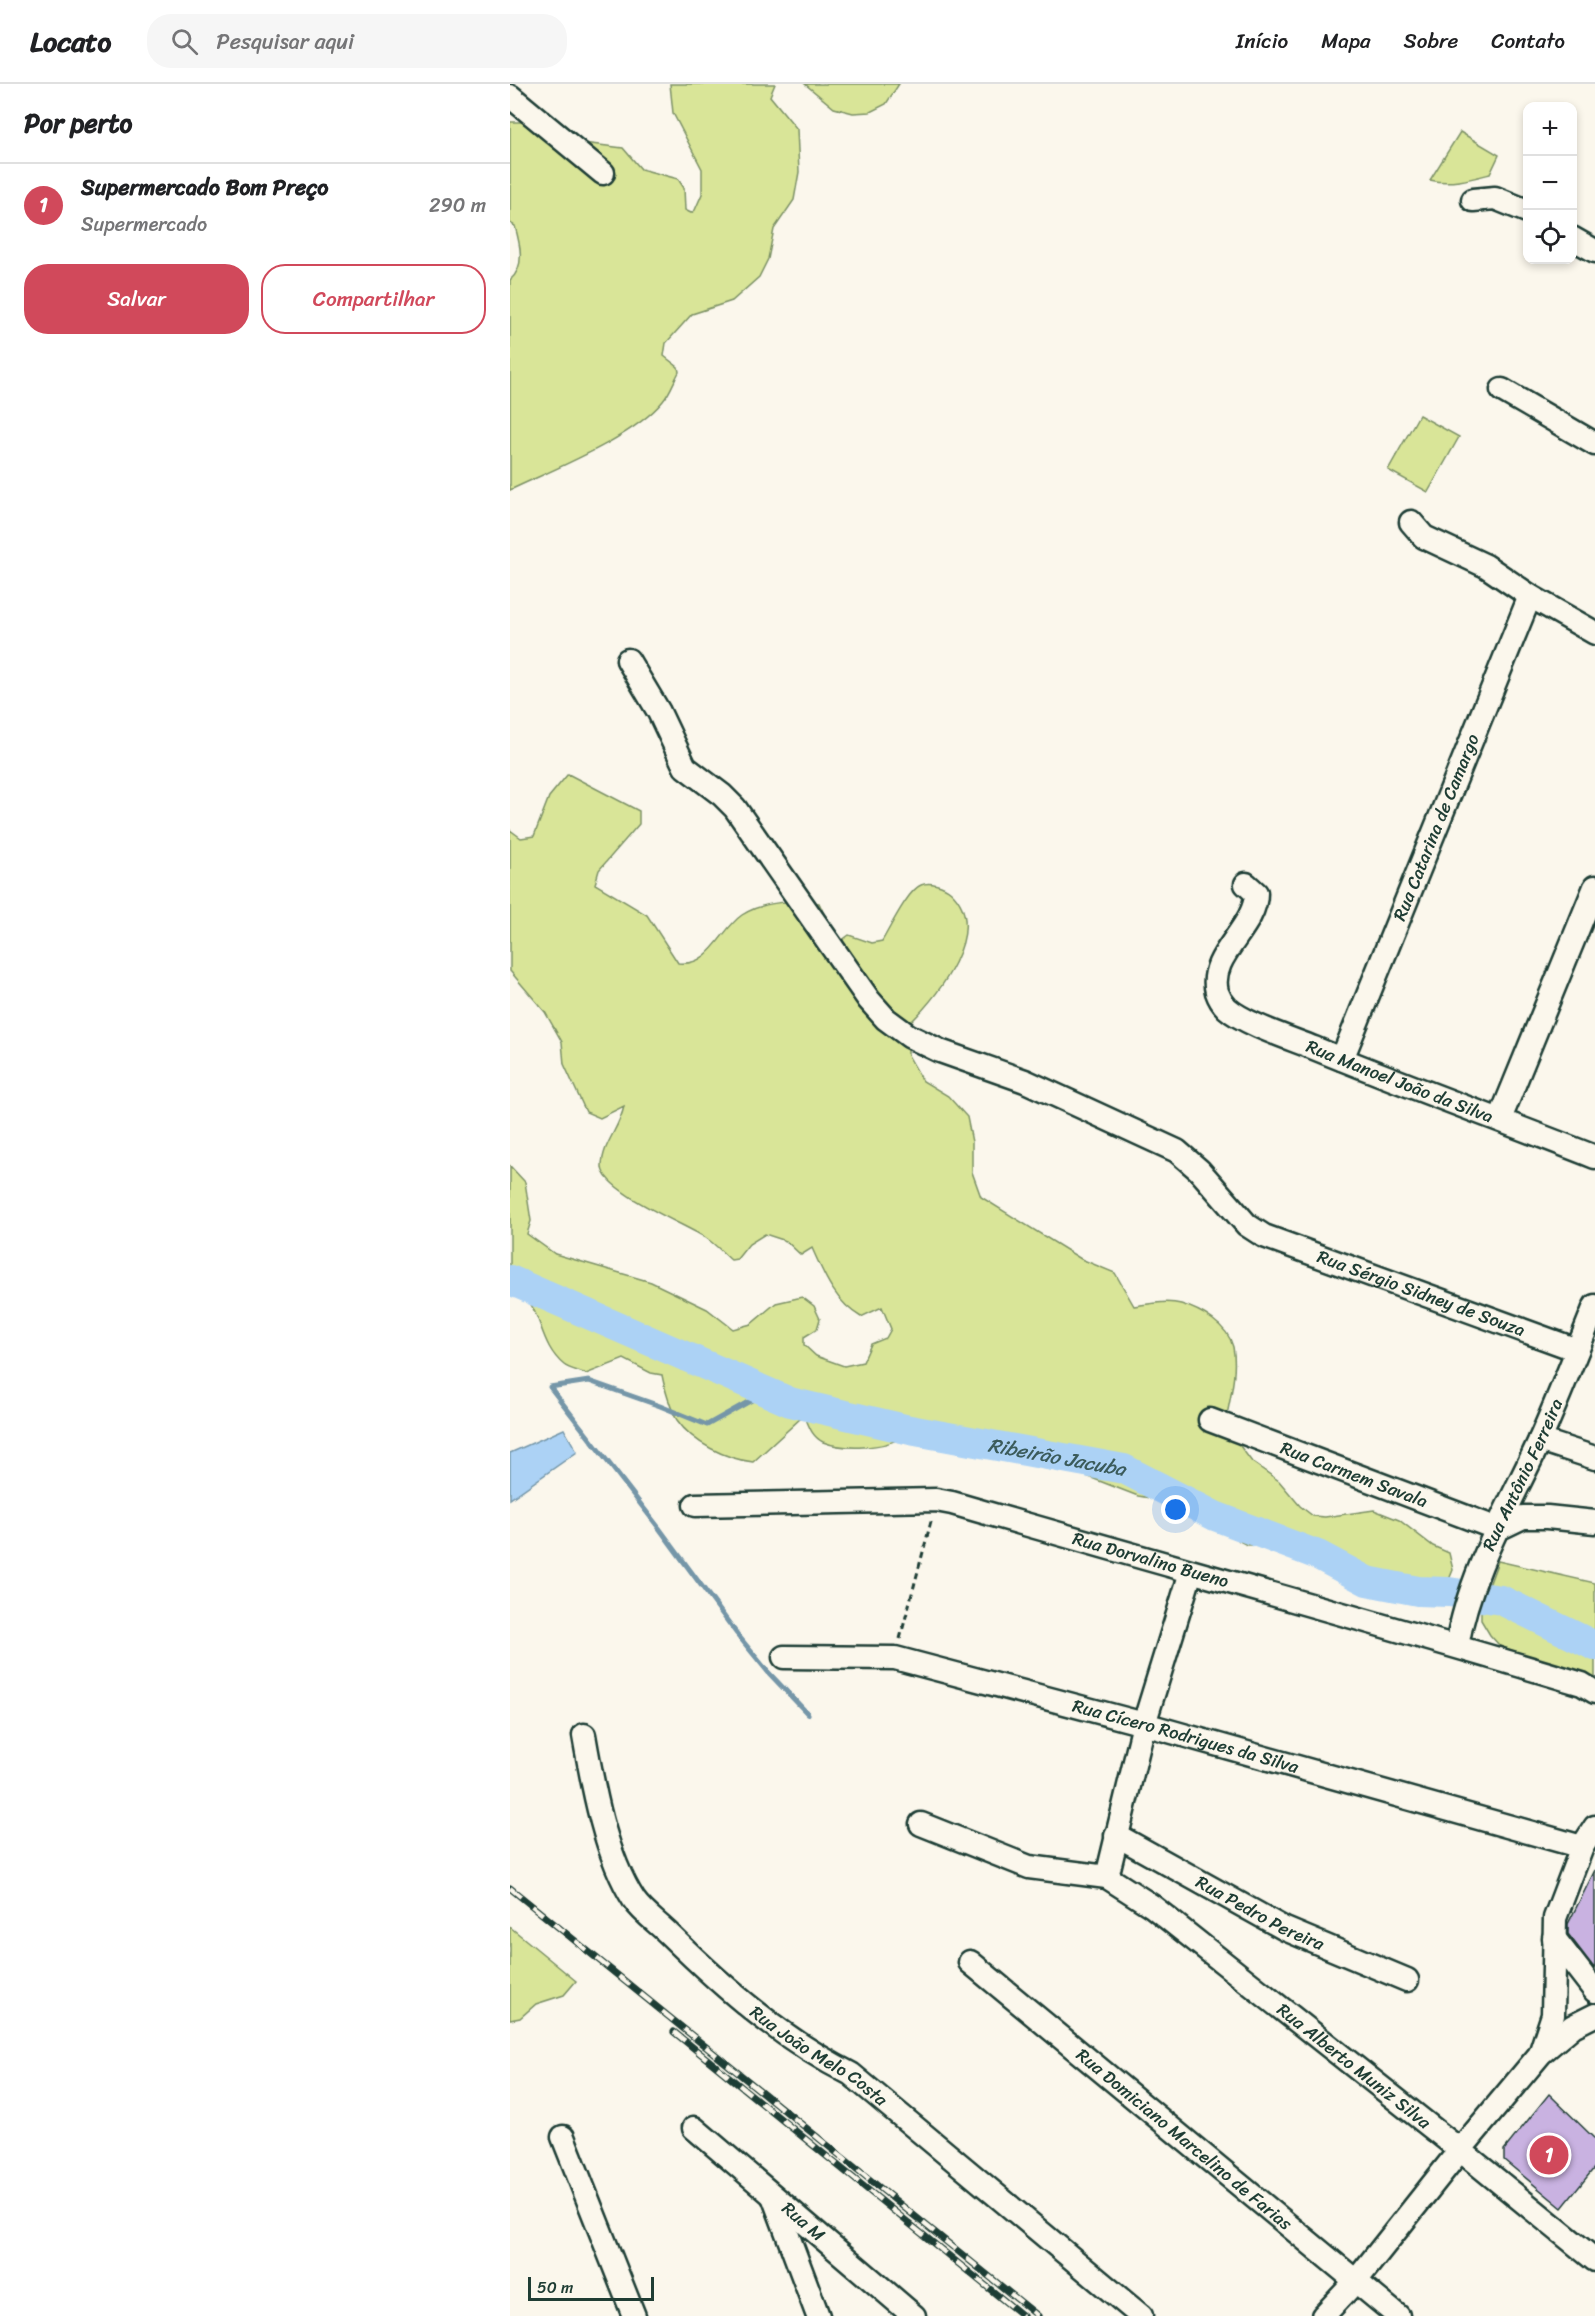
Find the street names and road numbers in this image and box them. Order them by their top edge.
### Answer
street label: Rua Catarina de Camargo [1384,729,1488,926]
street label: Rua Manoel João da Silva [1301,1030,1498,1132]
street label: Rua Sérgio Sidney de Souza [1313,1241,1530,1346]
street label: Rua Antônio Ferreira [1473,1393,1572,1556]
street label: Rua Carmem Savala [1276,1432,1432,1517]
street label: Rua Dorvalino Bueno [1069,1522,1233,1597]
street label: Rua Cícero Rodrigues da Silva [1069,1690,1303,1783]
street label: Rua Pedro Pereira [1190,1866,1330,1960]
street label: Rua Alberto Muniz Silva [1270,1994,1439,2138]
street label: Rua João Melo Costa [743,1997,896,2115]
street label: Rua Domiciano Marcelino de Farias [1069,2040,1300,2239]
street label: Rua M [774,2193,833,2250]

